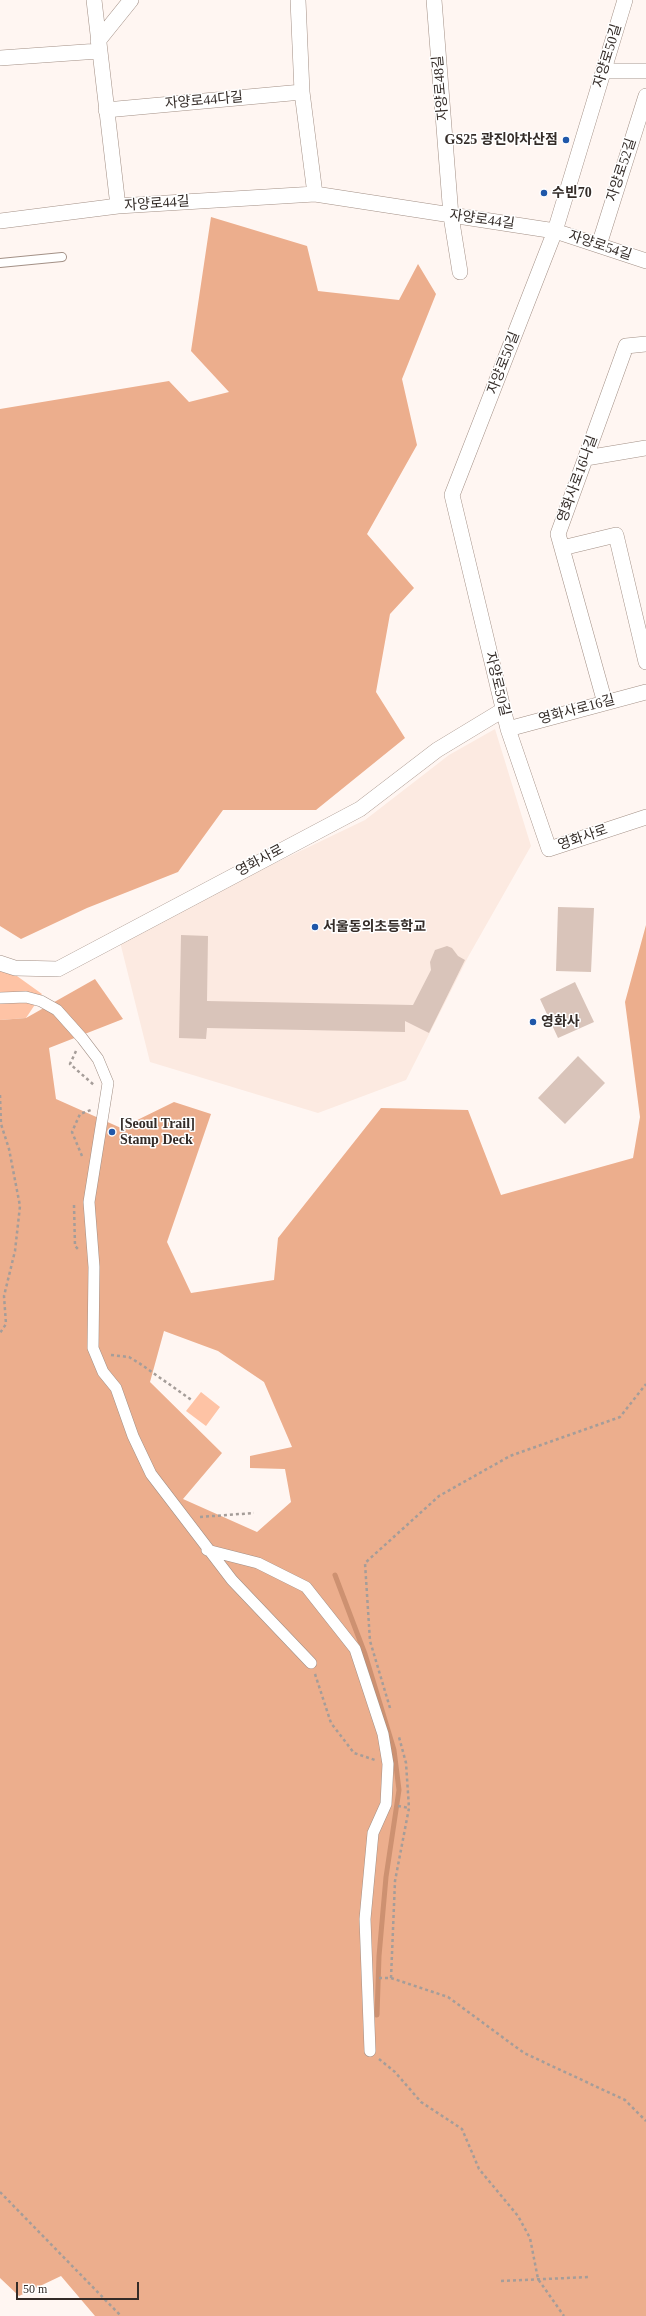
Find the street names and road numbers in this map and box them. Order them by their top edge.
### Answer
street label: 자양로50길 [590,22,626,90]
street label: 자양로48길 [430,55,452,121]
street label: 자양로44다길 [164,89,244,113]
street label: 자양로52길 [604,136,640,204]
street label: 자양로44길 [124,193,190,215]
street label: 자양로44길 [448,207,516,233]
street label: 자양로54길 [566,228,634,264]
street label: 자양로50길 [484,329,524,397]
street label: 영화사로16나길 [554,433,602,525]
street label: 자양로50길 [481,650,513,718]
street label: 영화사로16길 [537,692,617,728]
street label: 영화사로 [556,822,610,854]
street label: 영화사로 [233,841,287,881]

